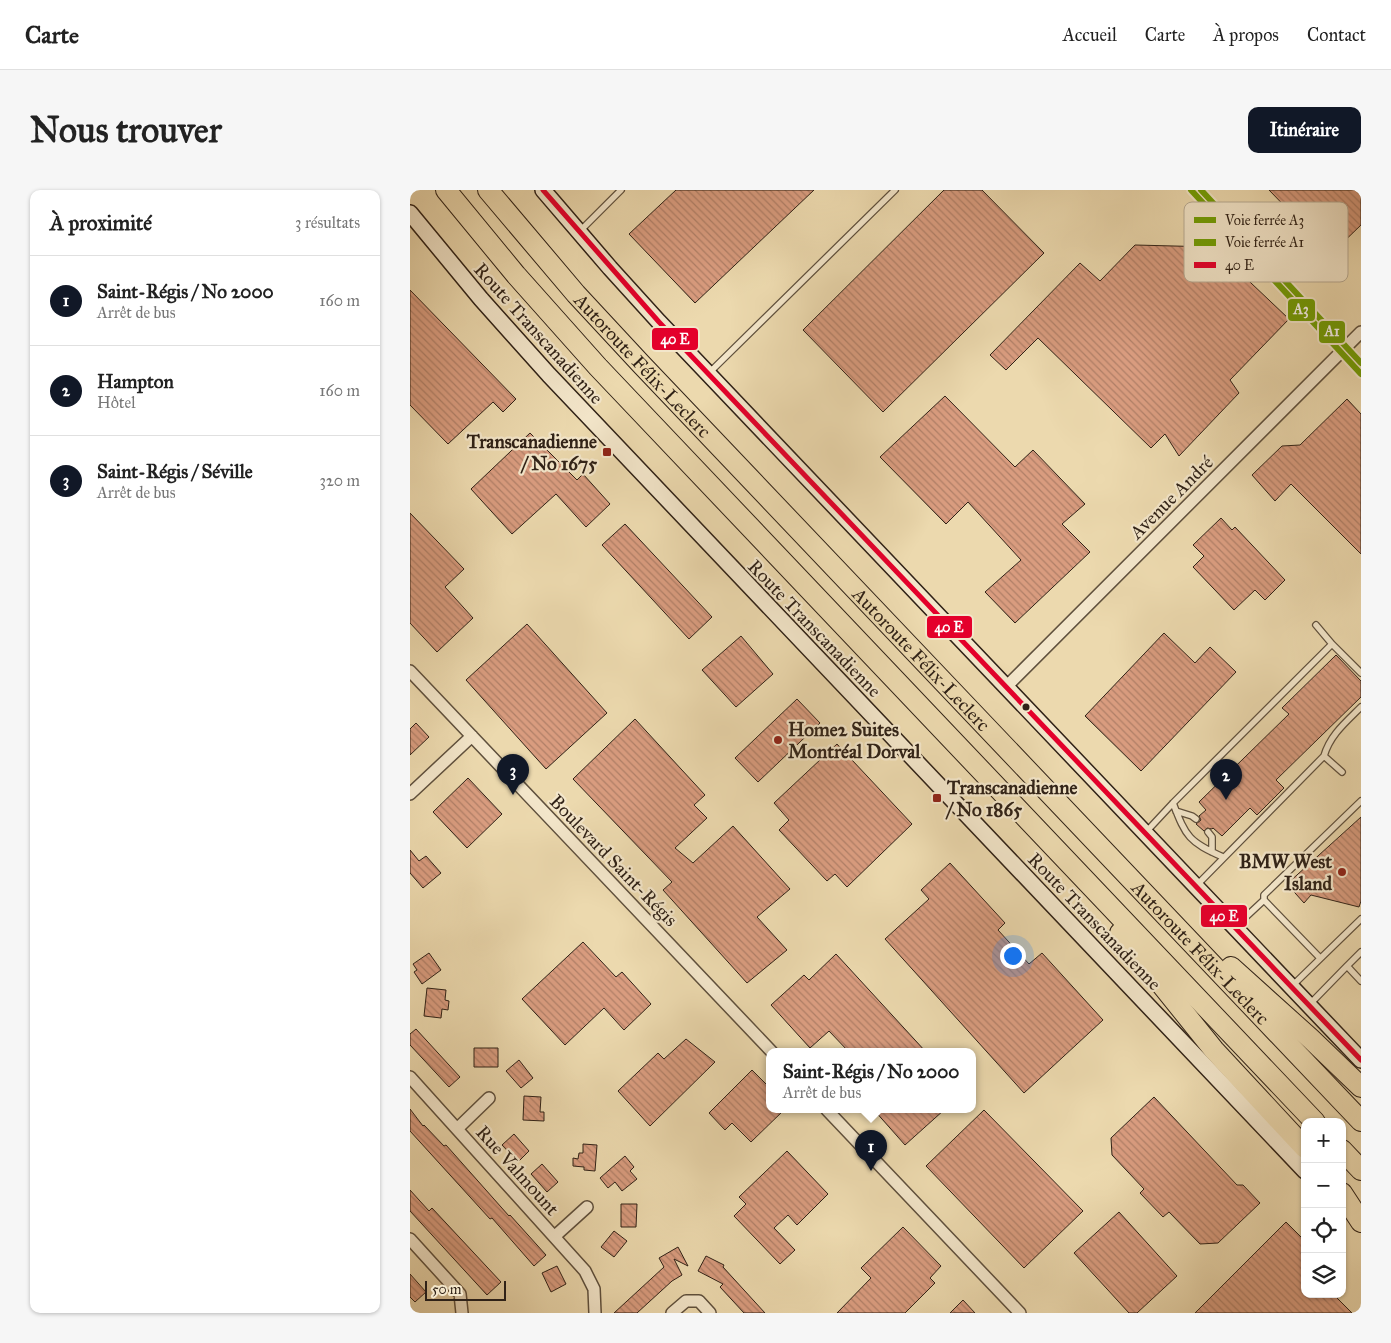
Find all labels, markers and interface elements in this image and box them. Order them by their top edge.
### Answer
text: Carte [25,20,79,50]
text: Accueil [1063,24,1117,46]
text: Carte [1145,24,1185,46]
text: À propos [1213,24,1279,46]
text: Contact [1307,24,1366,46]
button: Itinéraire [1248,107,1361,153]
text: Nous trouver [30,109,222,152]
legend [1184,202,1348,282]
text: À proximité [50,210,152,236]
text: Voie ferrée A3 [1224,212,1304,229]
text: 3 résultats [295,213,360,232]
text: Voie ferrée A1 [1224,234,1305,251]
text: 40 E [1225,257,1254,274]
street label: Route Transcanadienne [469,258,608,409]
text: Saint-Régis / No 2000 [97,280,274,303]
street label: Autoroute Félix-Leclerc [569,288,716,443]
text: 1 [63,291,69,310]
text: 160 m [319,291,360,310]
line badge: A3 [1287,298,1316,322]
text: A3 [1292,301,1309,319]
text: Arrêt de bus [97,303,176,322]
line badge: A1 [1318,320,1346,344]
text: A1 [1324,323,1340,340]
line badge: 40 E [651,327,699,351]
text: 40 E [661,331,690,349]
text: Hampton [97,370,174,393]
text: 2 [62,381,70,400]
text: 160 m [319,381,360,400]
text: Hôtel [97,393,135,412]
place label: Transcanadienne / No 1675 [466,430,597,475]
marker: Transcanadienne / No 1675 [601,446,613,458]
street label: Avenue André [1124,451,1218,545]
text: Saint-Régis / Séville [97,460,253,483]
text: 3 [63,471,69,490]
text: 320 m [320,471,360,490]
text: Arrêt de bus [97,483,176,502]
street label: Route Transcanadienne [743,555,886,702]
street label: Autoroute Félix-Leclerc [847,582,995,736]
line badge: 40 E [926,615,973,639]
text: 40 E [935,619,964,637]
unlabelled marker [1021,702,1031,712]
place label: Home2 Suites Montréal Dorval [788,718,921,763]
marker: Home2 Suites Montréal Dorval [772,734,784,746]
pin: 3 [497,754,529,795]
pin: 2 [1210,759,1242,800]
place label: Transcanadienne / No 1865 [945,776,1077,821]
street label: Boulevard Saint-Régis [544,790,682,932]
marker: Transcanadienne / No 1865 [931,792,943,804]
street label: Route Transcanadienne [1023,848,1166,995]
place label: BMW West Island [1239,850,1332,895]
marker: BMW West Island [1336,866,1348,878]
street label: Autoroute Félix-Leclerc [1126,876,1274,1029]
line badge: 40 E [1200,904,1248,928]
text: 40 E [1210,908,1239,926]
your location [1000,943,1026,969]
popup [766,1048,976,1113]
text: Saint-Régis / No 2000 [783,1060,959,1083]
text: Arrêt de bus [783,1083,861,1102]
map controls [1301,1118,1346,1298]
button: + [1301,1118,1346,1163]
street label: Rue Valmount [471,1121,564,1220]
pin: 1 [855,1130,887,1171]
button: − [1301,1163,1346,1208]
button: locate [1301,1208,1346,1253]
button: layers [1301,1253,1346,1298]
scale bar [425,1278,506,1301]
text: 50 m [432,1281,461,1298]

